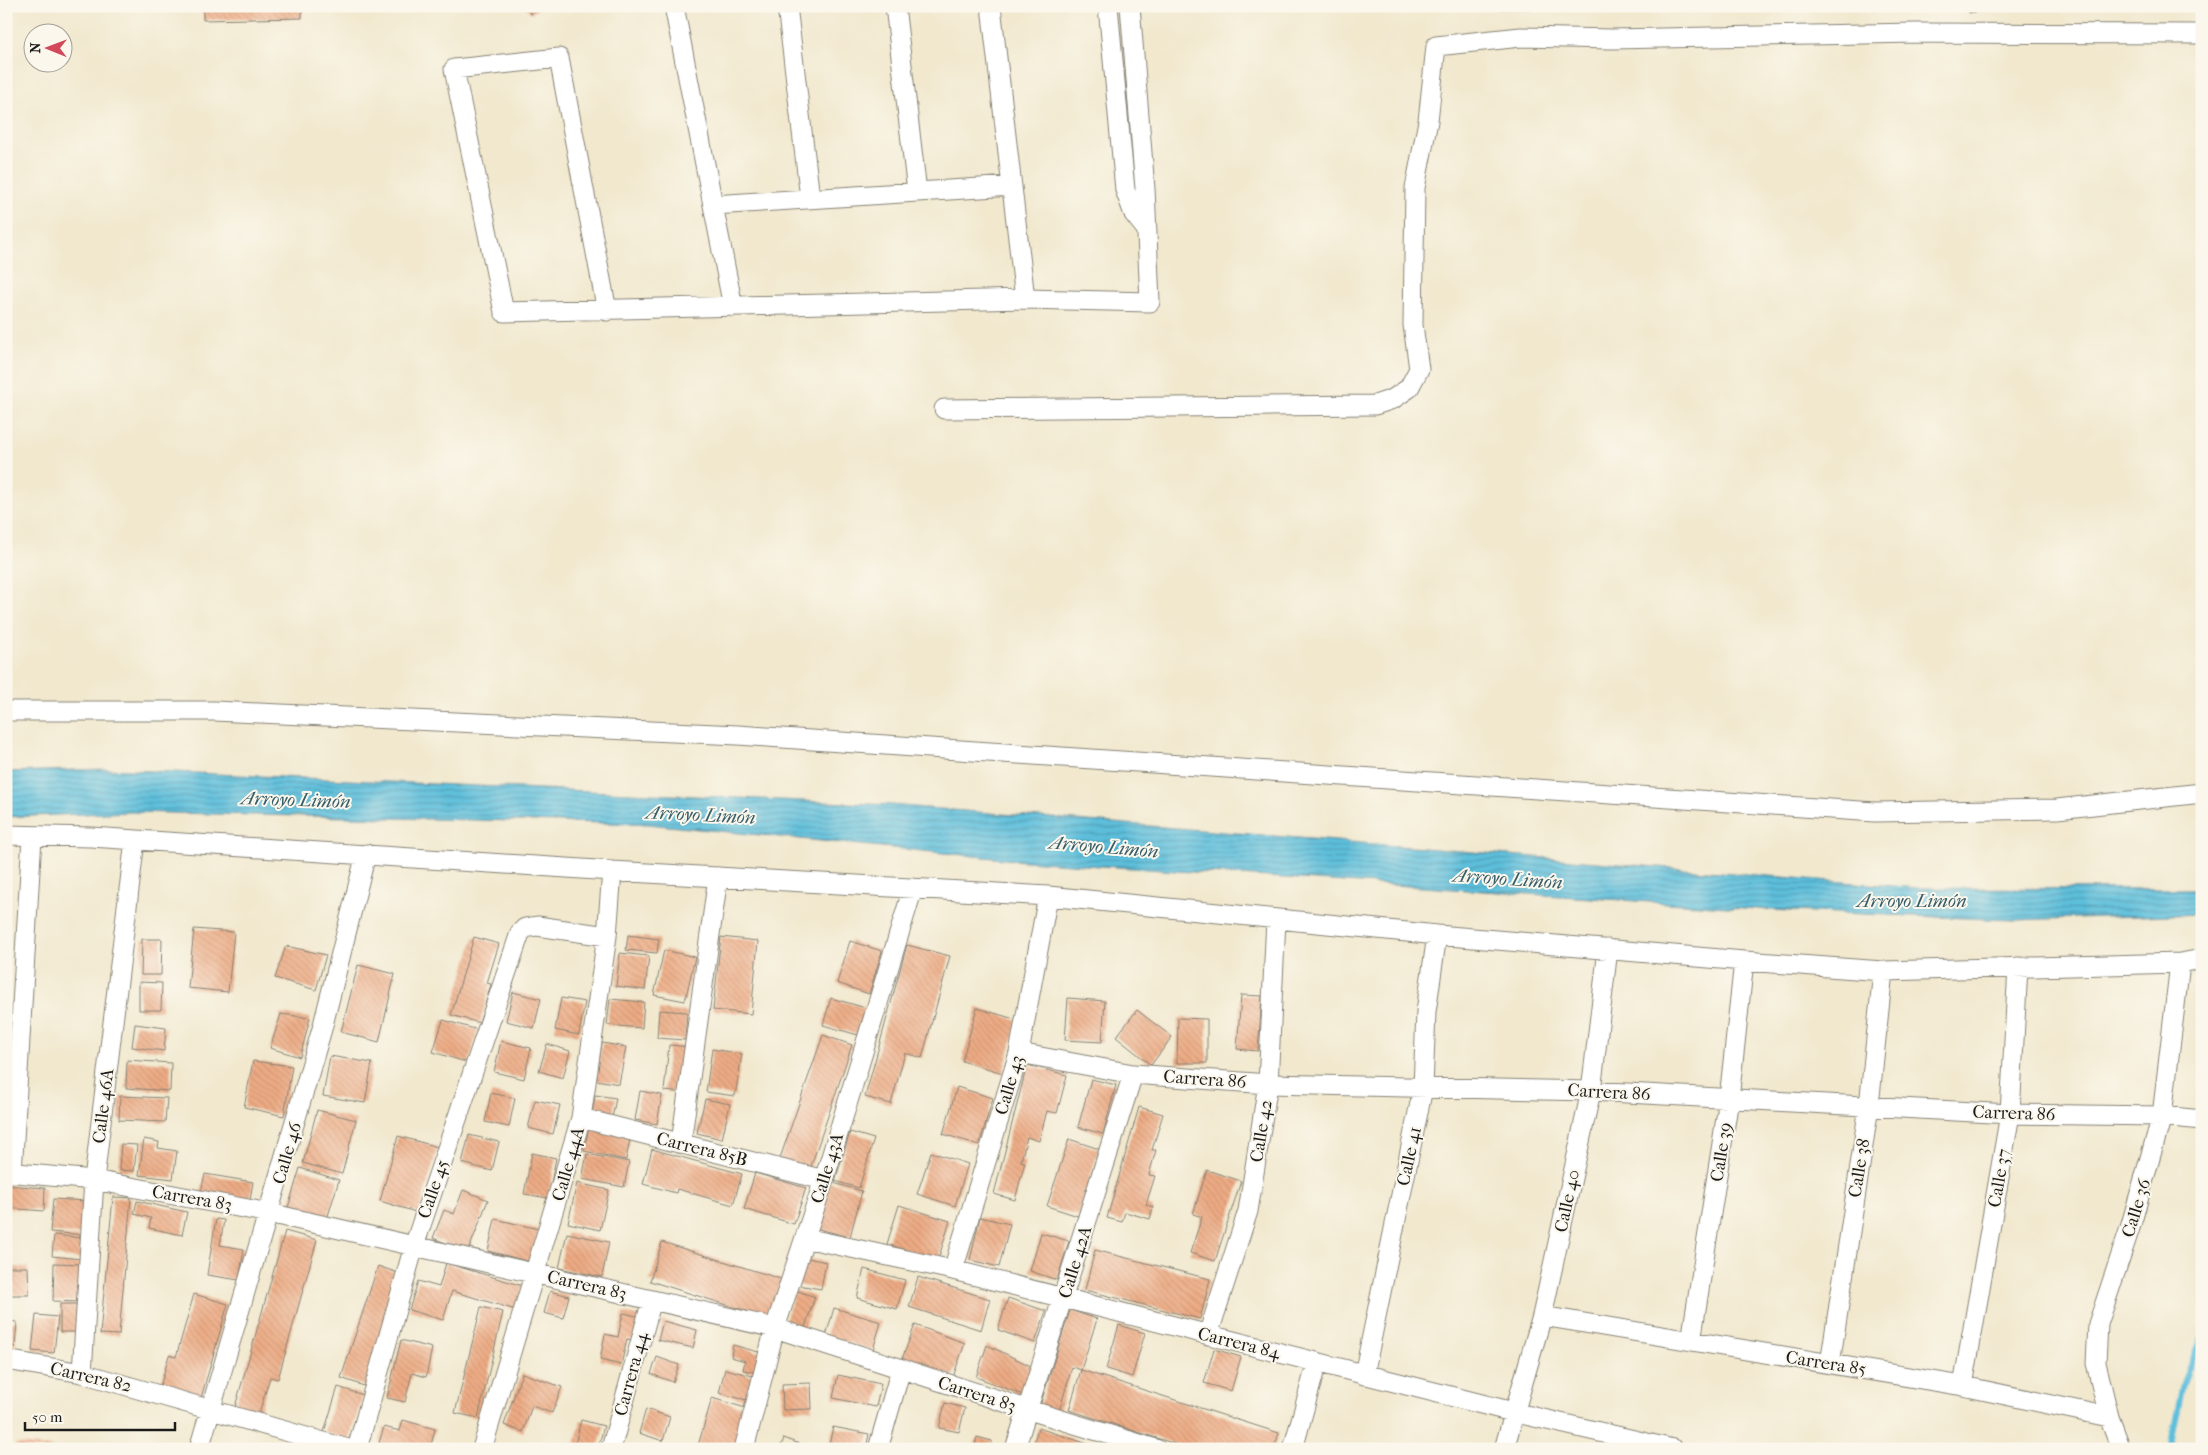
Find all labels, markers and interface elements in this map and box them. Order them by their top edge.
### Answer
north arrow [22,22,72,72]
text: N [27,42,44,53]
water label: Arroyo Limón [239,787,351,813]
water label: Arroyo Limón [644,801,756,829]
water label: Arroyo Limón [1047,831,1159,863]
water label: Arroyo Limón [1451,864,1563,894]
water label: Arroyo Limón [1855,890,1967,912]
street label: Calle 43 [991,1053,1028,1117]
street label: Carrera 86 [1163,1066,1247,1093]
street label: Calle 46A [88,1067,119,1145]
street label: Carrera 86 [1567,1080,1651,1105]
street label: Calle 42 [1246,1098,1277,1164]
street label: Carrera 86 [1972,1102,2056,1125]
street label: Calle 46 [269,1120,306,1187]
street label: Calle 39 [1706,1121,1737,1183]
street label: Calle 44A [548,1124,589,1204]
street label: Calle 41 [1393,1125,1426,1188]
street label: Carrera 85B [654,1128,750,1171]
street label: Calle 43A [807,1130,848,1206]
street label: Calle 38 [1844,1137,1875,1199]
street label: Calle 37 [1984,1147,2015,1209]
street label: Calle 45 [414,1157,453,1221]
street label: Calle 40 [1551,1168,1584,1234]
street label: Calle 36 [2118,1176,2155,1240]
street label: Carrera 83 [150,1181,234,1216]
street label: Calle 42A [1055,1223,1097,1301]
street label: Carrera 83 [545,1266,629,1305]
street label: Carrera 84 [1196,1323,1283,1364]
street label: Carrera 44 [610,1330,653,1418]
street label: Carrera 85 [1784,1347,1868,1380]
street label: Carrera 82 [48,1358,134,1397]
street label: Carrera 83 [935,1372,1019,1417]
scale bar [25,1400,175,1432]
text: 50 m [32,1408,63,1426]

